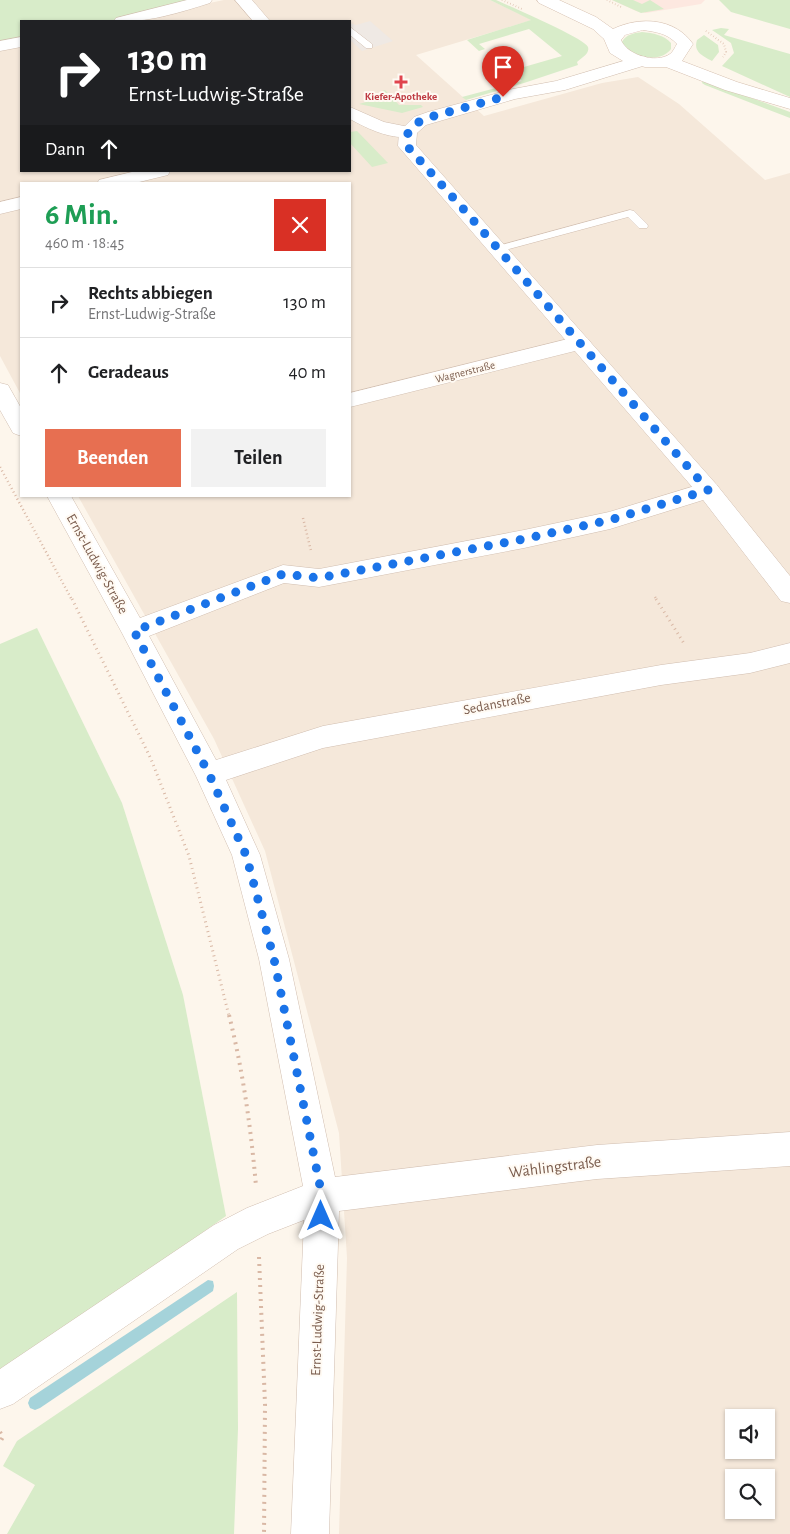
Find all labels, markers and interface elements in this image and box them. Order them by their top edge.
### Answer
icon: right [45,40,110,105]
text: 130 m [128,42,207,77]
pin [482,46,524,97]
icon: arrive [489,53,517,81]
marker: Kiefer-Apotheke [395,76,407,88]
text: Ernst-Ludwig-Straße [128,83,304,105]
place label: Kiefer-Apotheke [365,91,437,102]
icon: ahead [95,135,123,163]
text: Dann [45,140,85,159]
button: close [274,199,326,251]
text: 6 Min. [45,200,119,230]
text: 460 m · 18:45 [45,235,124,251]
text: Rechts abbiegen [88,284,213,303]
icon: right [45,289,73,317]
text: 130 m [283,293,326,312]
text: Ernst-Ludwig-Straße [88,306,216,322]
icon: ahead [45,359,73,387]
street label: Wagnerstraße [434,359,496,385]
text: Geradeaus [88,363,169,382]
text: 40 m [288,363,326,382]
button: Beenden [45,429,181,487]
button: Teilen [191,429,326,487]
street label: Ernst-Ludwig-Straße [64,512,130,616]
street label: Sedanstraße [462,691,532,717]
street label: Wählingstraße [508,1153,602,1181]
position arrow [294,1189,346,1241]
street label: Ernst-Ludwig-Straße [309,1264,327,1376]
map controls [725,1409,775,1519]
button: sound [725,1409,775,1459]
button: search [725,1469,775,1519]

